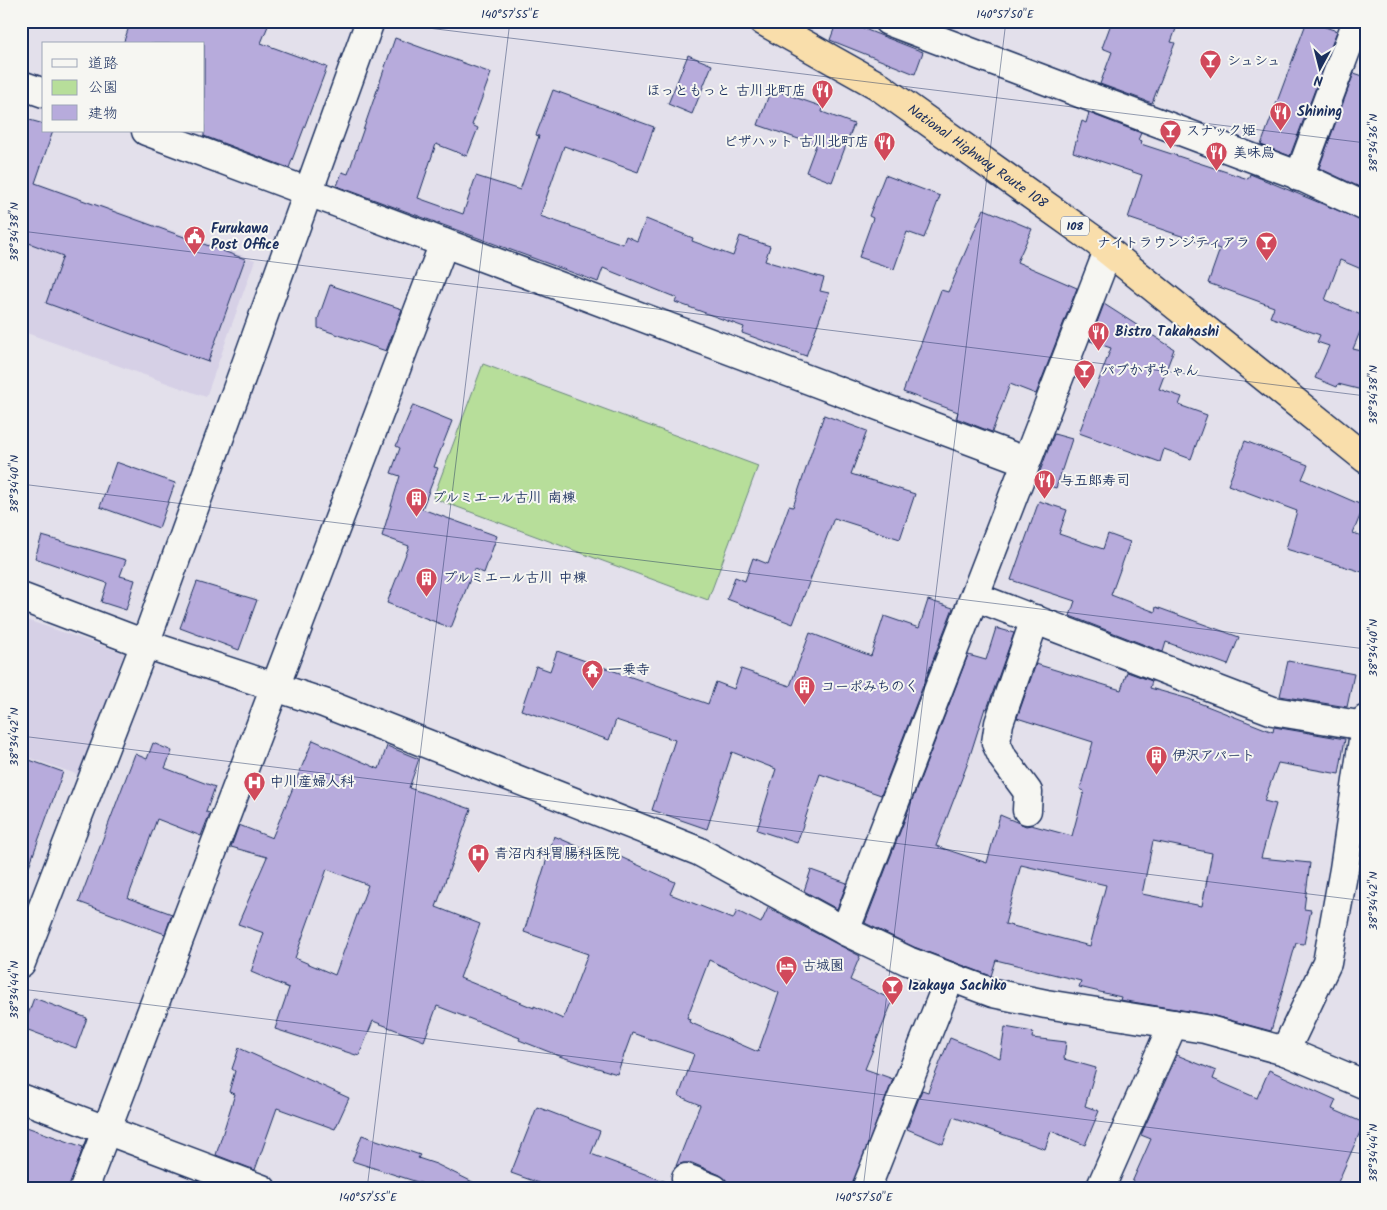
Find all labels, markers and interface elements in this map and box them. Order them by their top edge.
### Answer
text: 140°57'55"E [481,5,540,24]
text: 140°57'50"E [976,5,1035,24]
legend [42,42,205,132]
north arrow [1294,42,1344,92]
bar icon: シュシュ [1199,49,1223,80]
place label: シュシュ [1227,50,1281,72]
text: 道路 [88,52,118,76]
text: N [1313,68,1324,91]
text: 公園 [88,76,118,100]
restaurant icon: ほっともっと 古川北町店 [810,79,834,110]
place label: ほっともっと 古川北町店 [647,80,806,102]
street label: National Highway Route 108 [903,99,1053,215]
restaurant icon: Shining [1269,100,1293,131]
place label: Shining [1297,101,1342,123]
text: 建物 [88,102,118,126]
text: 38°34'36"N [1364,114,1383,172]
bar icon: スナック姫 [1158,119,1182,150]
place label: スナック姫 [1186,120,1256,142]
restaurant icon: ピザハット 古川北町店 [873,130,897,161]
place label: ピザハット 古川北町店 [724,131,869,153]
restaurant icon: 美味鳥 [1205,141,1229,172]
place label: 美味鳥 [1233,142,1275,164]
text: 38°34'38"N [5,202,24,262]
road number: 108 [1061,217,1089,236]
place label: Furukawa Post Office [211,218,279,256]
public building icon: Furukawa Post Office [183,225,207,256]
bar icon: ナイトラウンジティアラ [1254,231,1278,262]
place label: ナイトラウンジティアラ [1097,232,1250,254]
restaurant icon: Bistro Takahashi [1087,320,1111,351]
place label: Bistro Takahashi [1115,321,1219,343]
bar icon: パブかずちゃん [1073,359,1097,390]
place label: パブかずちゃん [1101,360,1199,382]
text: 38°34'38"N [1364,365,1383,425]
text: 38°34'40"N [5,455,24,513]
restaurant icon: 与五郎寿司 [1032,469,1056,500]
place label: 与五郎寿司 [1060,470,1130,492]
building icon: プルミエール古川 南棟 [404,486,428,517]
place label: プルミエール古川 南棟 [432,487,577,509]
building icon: プルミエール古川 中棟 [415,566,439,597]
place label: プルミエール古川 中棟 [443,567,588,589]
text: 38°34'40"N [1364,619,1383,677]
temple icon: 一乗寺 [580,658,604,689]
place label: 一乗寺 [608,659,650,681]
building icon: コーポみちのく [793,675,817,706]
place label: コーポみちのく [821,676,919,698]
text: 38°34'42"N [5,707,24,767]
building icon: 伊沢アパート [1144,744,1168,775]
place label: 伊沢アパート [1172,745,1255,767]
hospital icon: 中川産婦人科 [242,770,266,801]
place label: 中川産婦人科 [270,771,355,793]
hospital icon: 青沼内科胃腸科医院 [466,842,490,873]
place label: 青沼内科胃腸科医院 [494,843,620,865]
text: 38°34'42"N [1364,871,1383,931]
hotel icon: 古城園 [774,954,798,985]
place label: 古城園 [802,955,844,977]
text: 38°34'44"N [5,961,24,1019]
bar icon: Izakaya Sachiko [880,974,904,1005]
place label: Izakaya Sachiko [908,975,1007,997]
text: 38°34'44"N [1364,1124,1383,1182]
text: 140°57'55"E [339,1188,398,1207]
text: 140°57'50"E [835,1188,894,1207]

